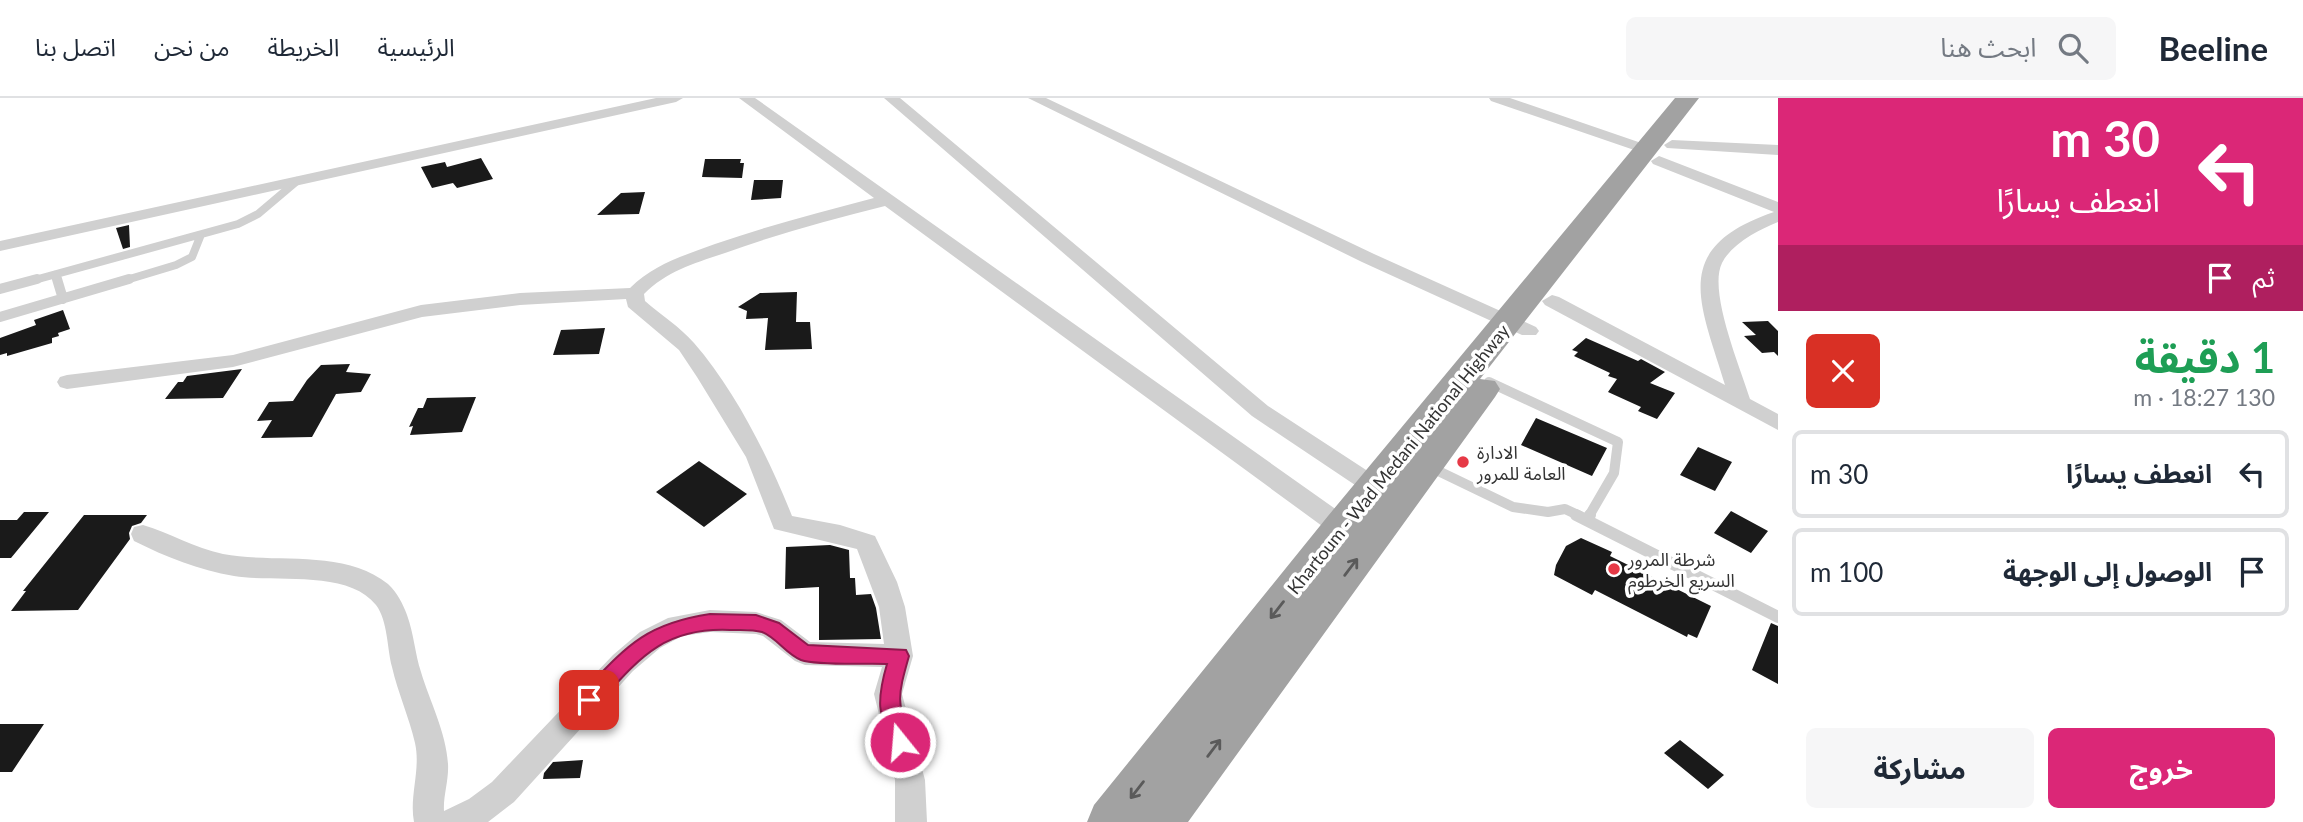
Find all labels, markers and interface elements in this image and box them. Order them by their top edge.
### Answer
search box [1626,17,2116,80]
text: Beeline [2158,28,2268,68]
icon: search [2054,29,2092,67]
text: ابحث هنا [1940,31,2036,63]
text: اتصل بنا [35,32,116,61]
text: من نحن [154,32,230,61]
text: الخريطة [268,32,339,61]
text: الرئيسية [377,32,455,61]
text: 30 m [2050,109,2160,167]
icon: left [2184,126,2275,217]
text: انعطف يسارًا [1996,180,2160,219]
icon: arrive [2201,259,2239,297]
text: ثم [2253,261,2275,293]
street label: Khartoum - Wad Medani National Highway [1282,319,1514,598]
text: 1 دقيقة [2135,332,2275,382]
button: close [1806,334,1880,408]
text: 130 m · 18:27 [2133,383,2275,411]
place label: الادارة العامة للمرور [1476,441,1566,485]
marker: الادارة العامة للمرور [1455,454,1471,470]
icon: left [2233,455,2271,493]
text: انعطف يسارًا [2066,457,2212,489]
text: 30 m [1810,458,1868,490]
place label: شرطة المرور السريع الخرطوم [1627,548,1735,595]
icon: arrive [2233,553,2271,591]
text: الوصول إلى الوجهة [2003,555,2212,587]
text: 100 m [1810,556,1883,588]
one-way arrow [1344,558,1359,576]
marker: شرطة المرور السريع الخرطوم [1606,561,1622,577]
one-way arrow [1269,601,1285,619]
pin [559,670,619,730]
icon: arrive [570,681,608,719]
position arrow [863,705,937,779]
button: مشاركة [1806,728,2034,808]
button: خروج [2048,728,2275,808]
one-way arrow [1207,739,1222,758]
one-way arrow [1129,780,1145,798]

